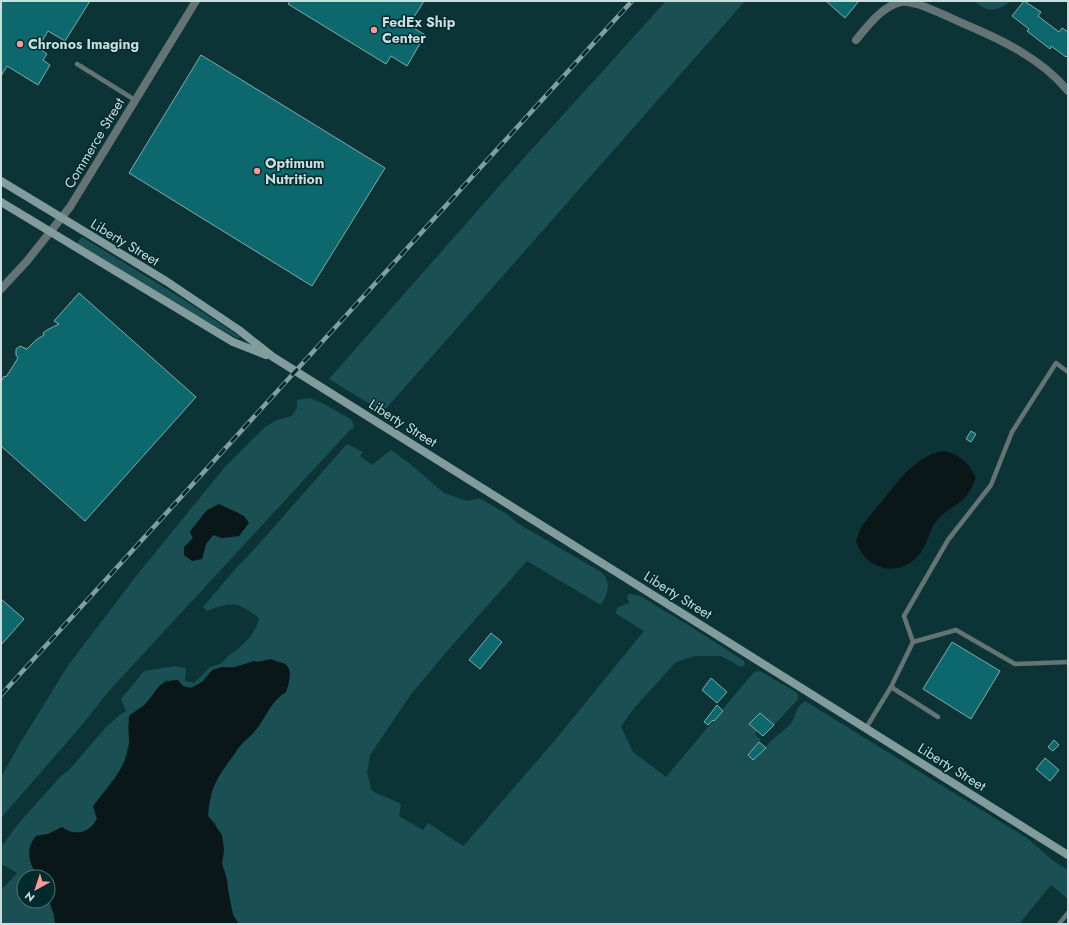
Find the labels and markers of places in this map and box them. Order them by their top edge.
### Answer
place label: FedEx Ship Center [382,12,456,48]
marker: FedEx Ship Center [369,25,379,35]
place label: Chronos Imaging [28,34,139,54]
marker: Chronos Imaging [15,39,25,49]
place label: Optimum Nutrition [265,153,324,189]
marker: Optimum Nutrition [252,166,262,176]

